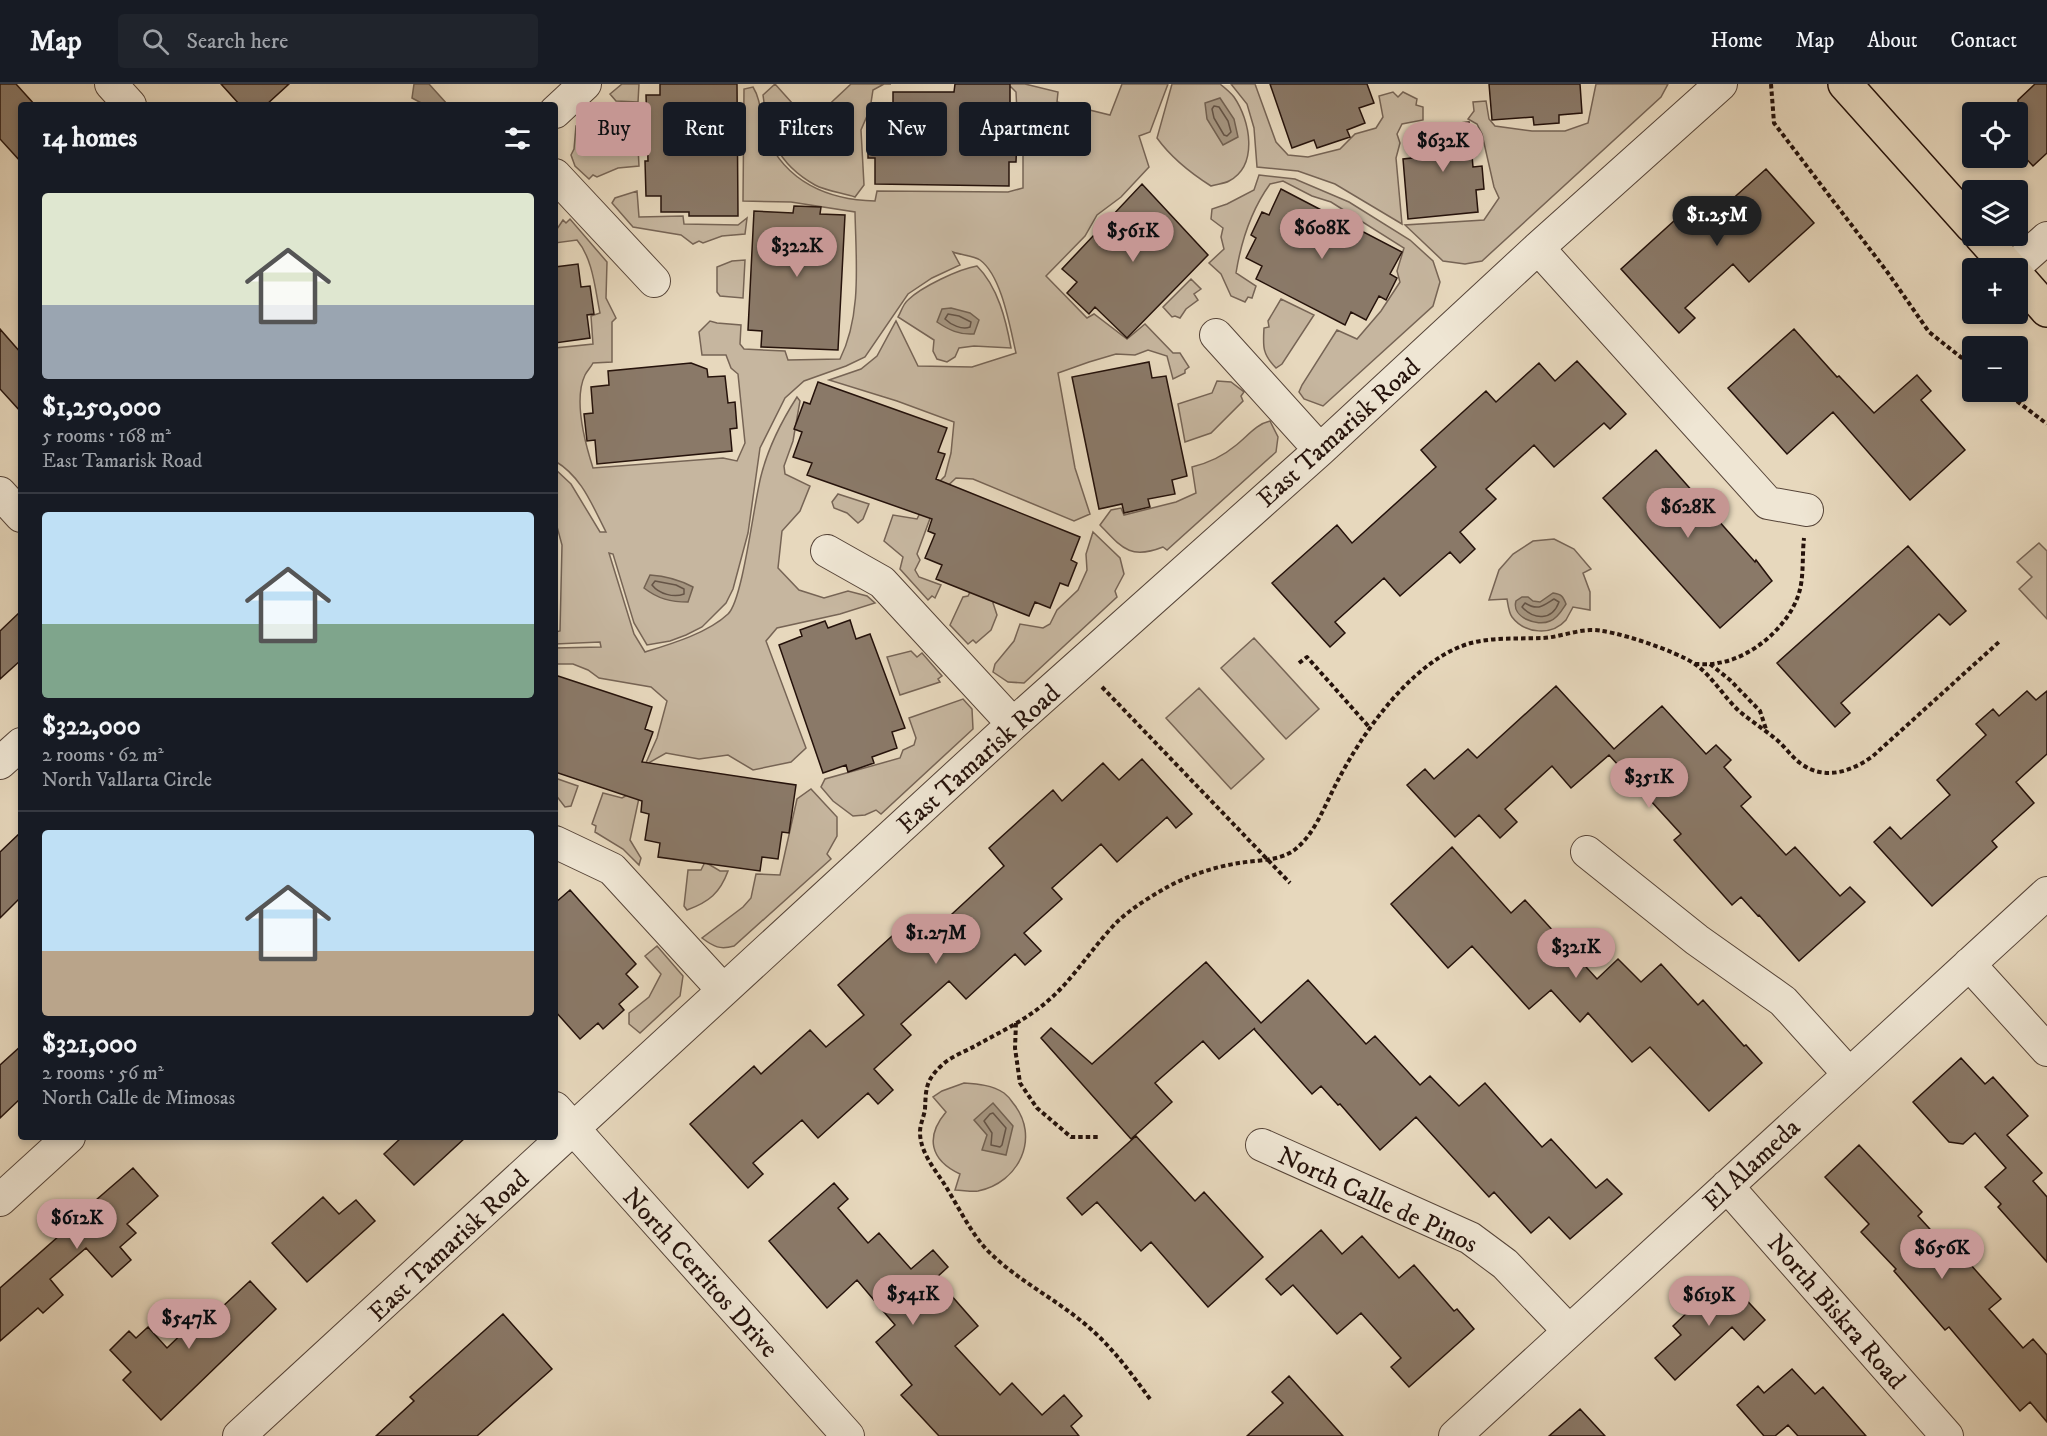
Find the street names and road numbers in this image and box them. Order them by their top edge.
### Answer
street label: East Tamarisk Road [1251,351,1427,515]
street label: East Tamarisk Road [891,677,1067,841]
street label: El Alameda [1696,1112,1808,1219]
street label: North Calle de Pinos [1272,1140,1483,1261]
street label: East Tamarisk Road [362,1163,536,1329]
street label: North Cerritos Drive [615,1181,785,1365]
street label: North Biskra Road [1759,1227,1912,1397]

